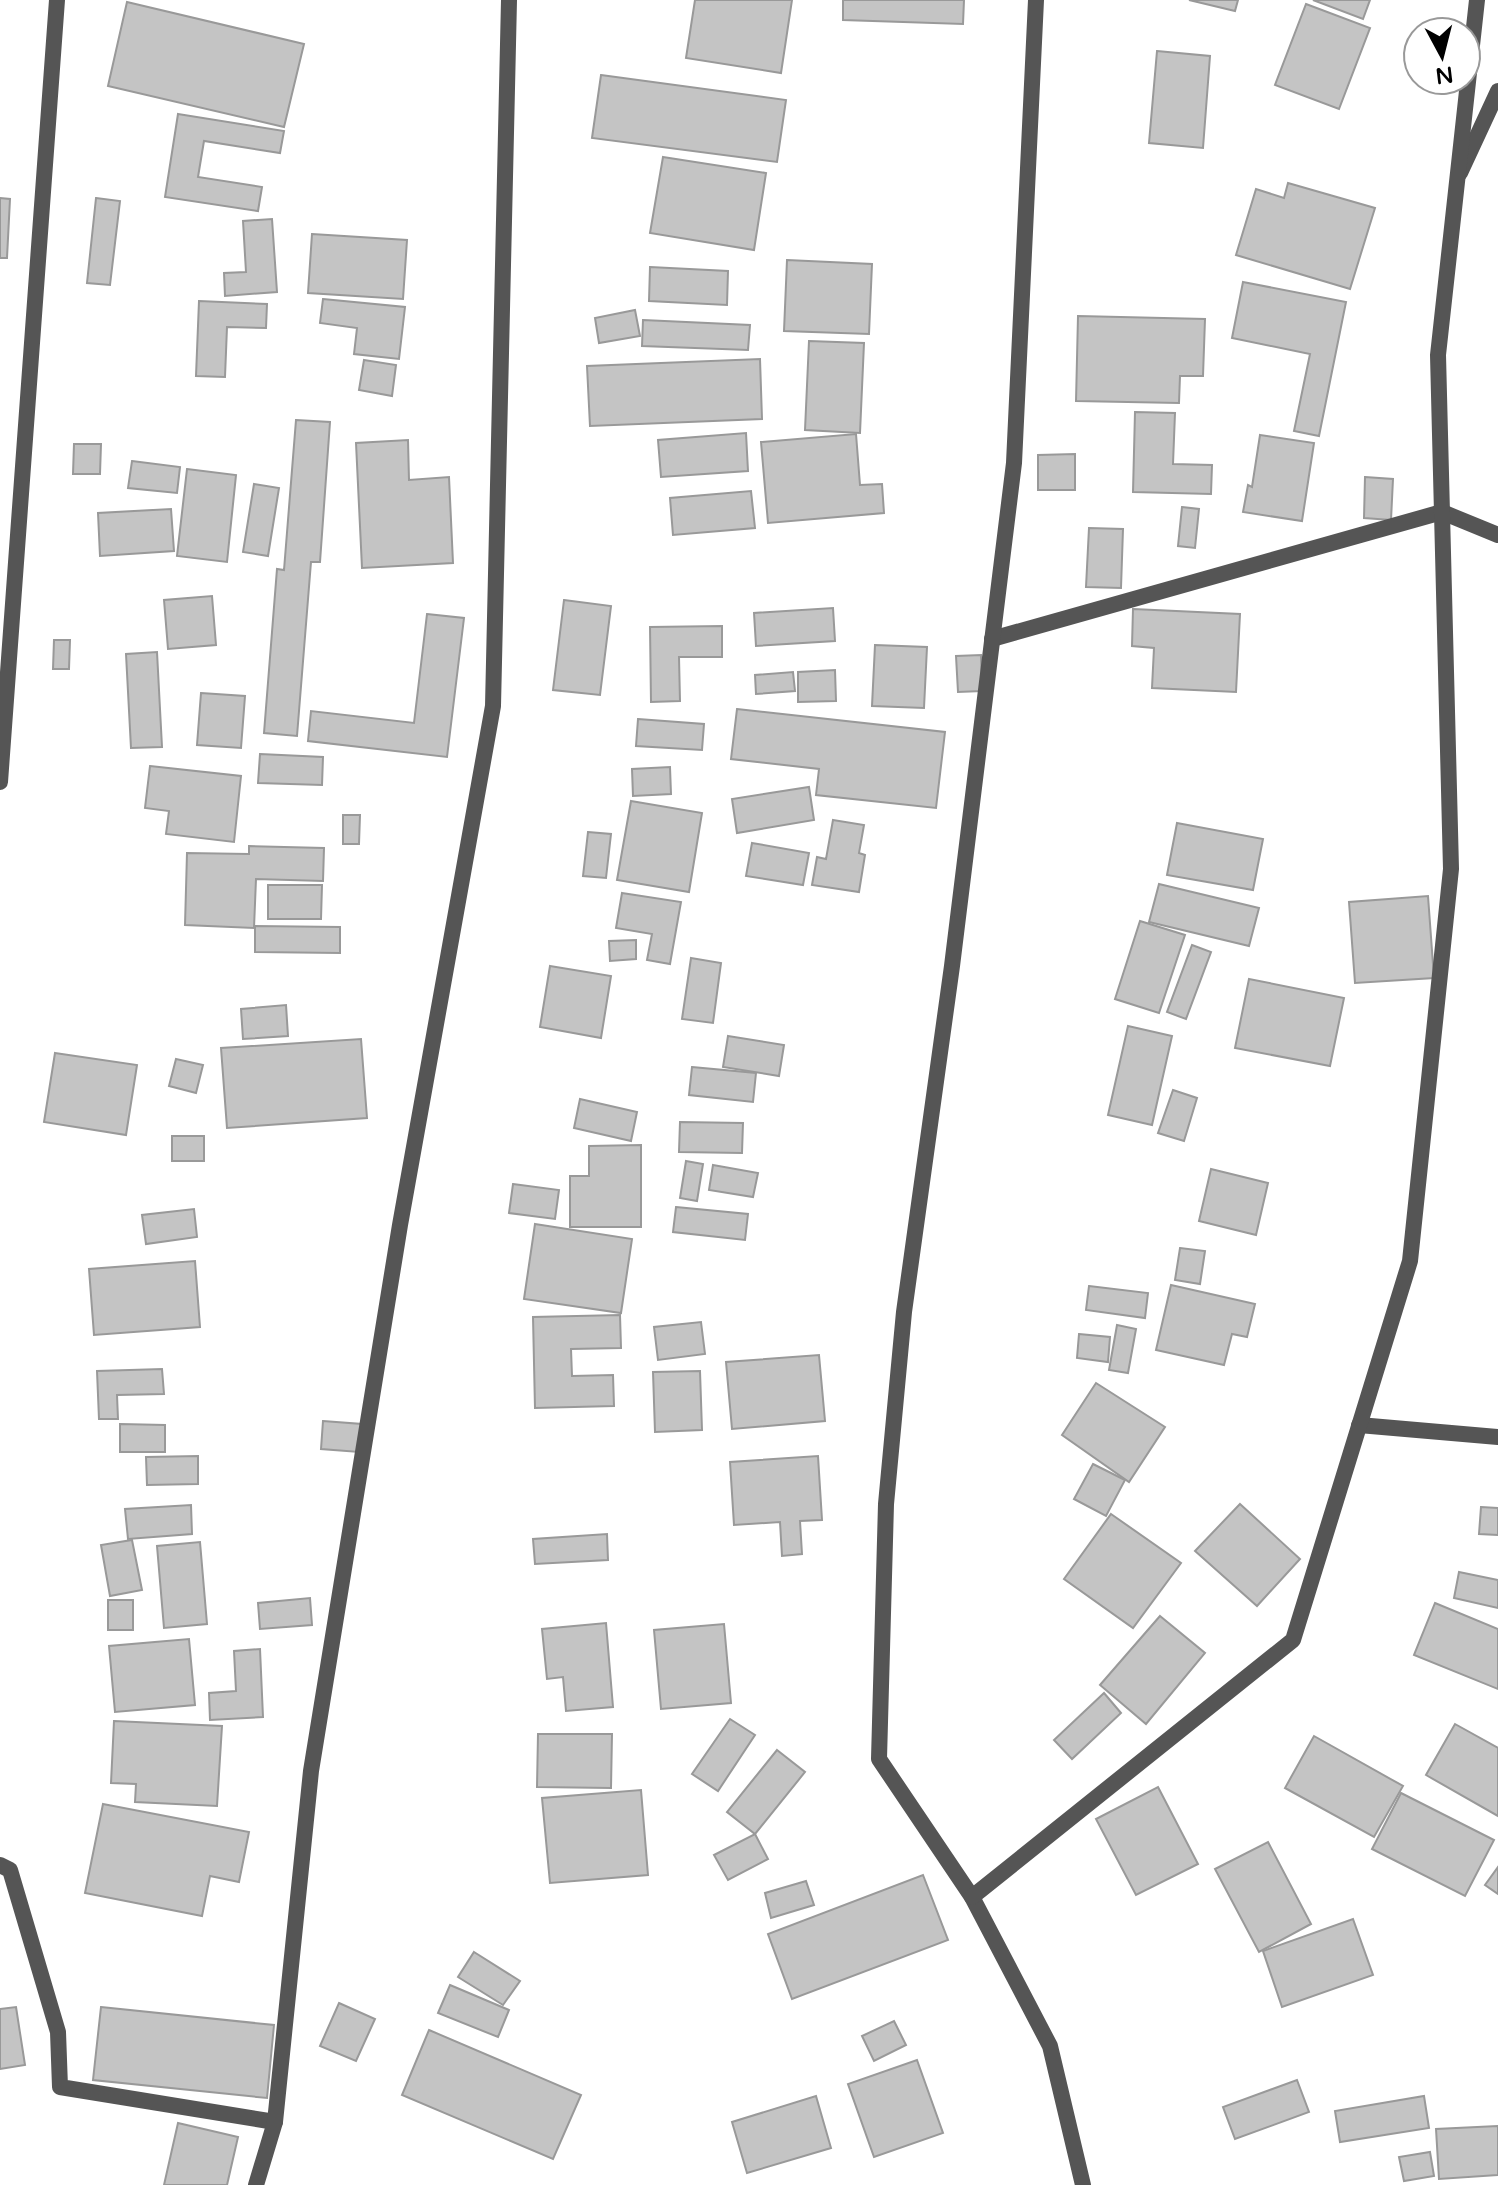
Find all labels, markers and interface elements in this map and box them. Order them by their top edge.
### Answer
north arrow [1402,16,1482,96]
text: N [1434,61,1455,89]

